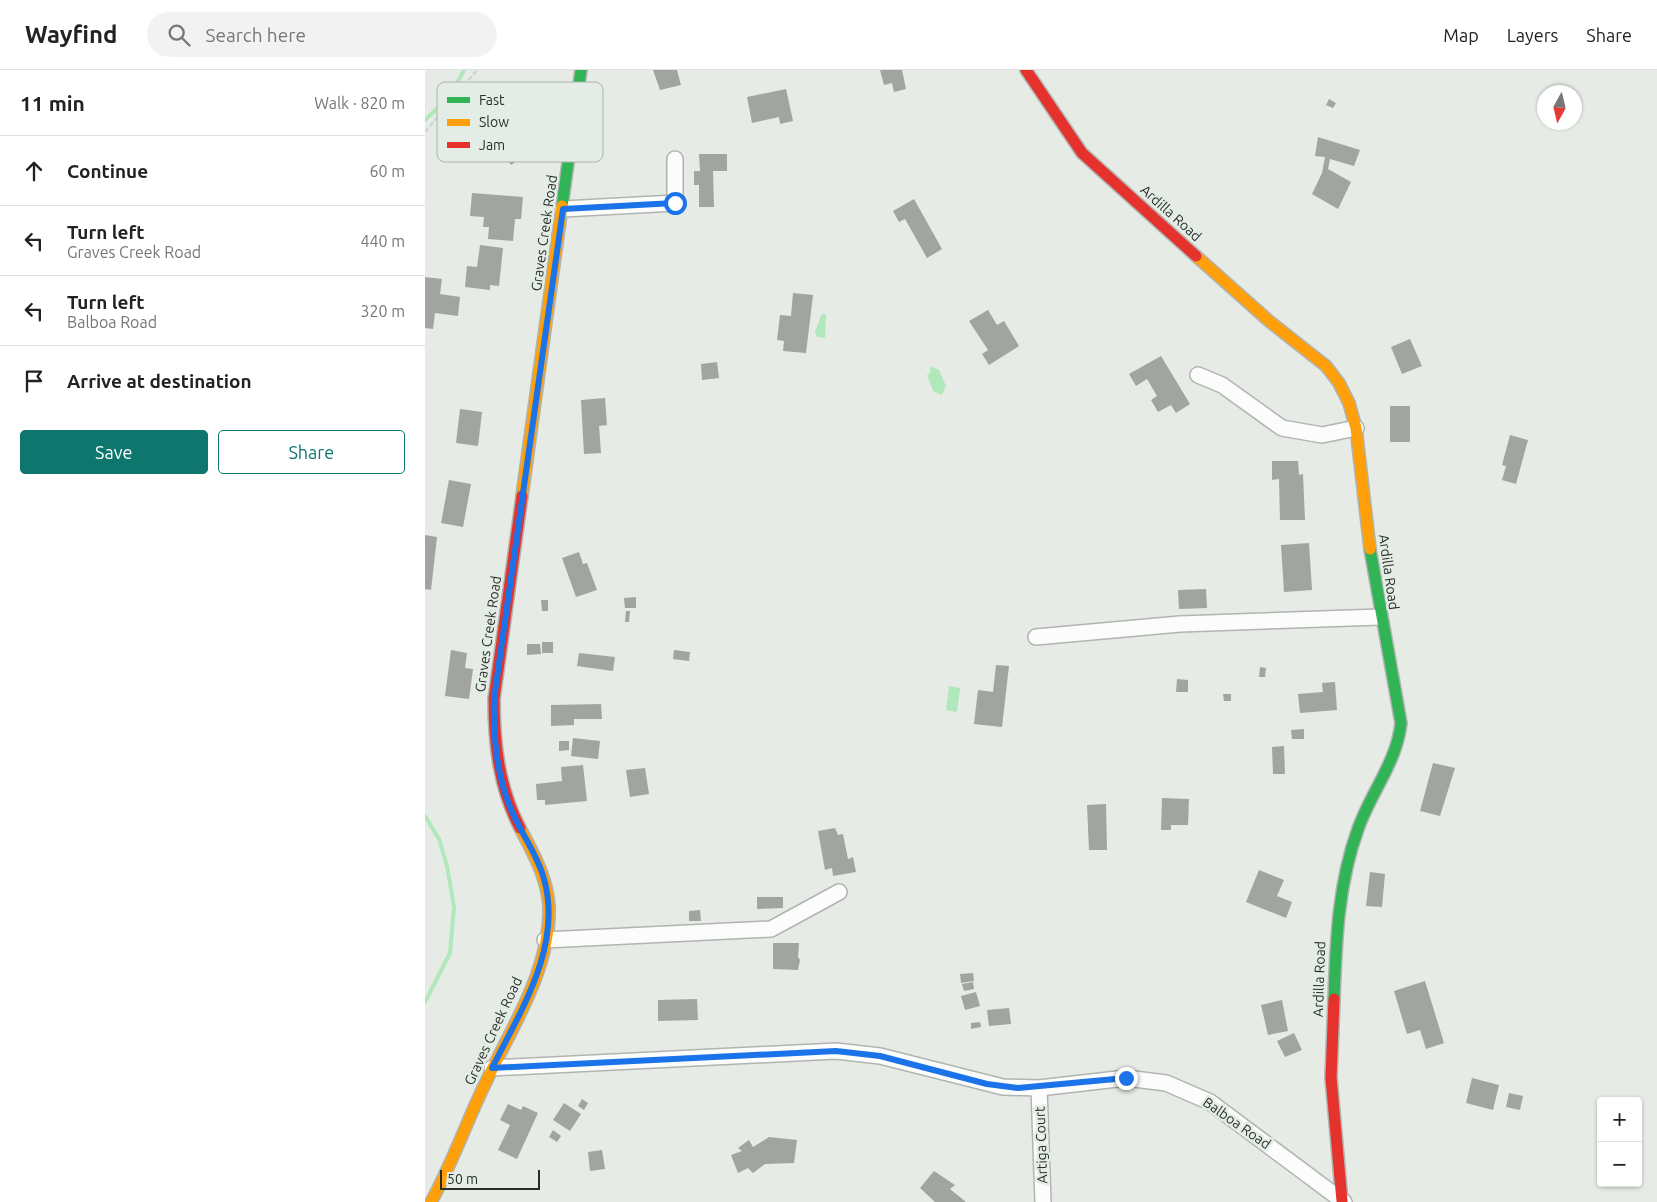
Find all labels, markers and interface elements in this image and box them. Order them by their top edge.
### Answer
search box [147,12,497,57]
text: Wayfind [25,21,117,48]
icon: search [165,21,193,49]
text: Search here [205,24,306,46]
text: Map [1443,25,1479,45]
text: Layers [1507,25,1558,45]
text: Share [1586,25,1632,45]
legend [437,82,603,162]
north arrow [1537,85,1582,130]
text: 11 min [20,91,85,115]
text: Fast [479,92,505,108]
text: Walk · 820 m [314,94,405,112]
text: Slow [479,114,509,130]
text: Jam [479,137,505,153]
icon: ahead [20,157,48,185]
text: Continue [67,160,148,182]
text: 60 m [369,162,405,180]
street label: Graves Creek Road [528,174,560,292]
street label: Ardilla Road [1137,182,1205,244]
route start [664,192,687,215]
text: Turn left [67,221,145,243]
icon: left [20,227,48,255]
text: 440 m [360,232,405,250]
text: Graves Creek Road [67,243,201,261]
text: Turn left [67,291,145,313]
icon: left [20,297,48,325]
text: 320 m [360,302,405,320]
text: Balboa Road [67,313,157,331]
icon: arrive [20,367,48,395]
text: Arrive at destination [67,370,252,392]
button: Save [20,430,208,474]
button: Share [218,430,405,474]
street label: Ardilla Road [1376,533,1402,611]
street label: Graves Creek Road [472,575,504,693]
street label: Ardilla Road [1310,941,1328,1017]
street label: Graves Creek Road [461,974,525,1088]
route end [1115,1067,1138,1090]
street label: Balboa Road [1200,1094,1274,1152]
map controls [1597,1097,1642,1187]
button: + [1597,1097,1642,1142]
street label: Artiga Court [1032,1106,1050,1184]
button: − [1597,1142,1642,1187]
scale bar [440,1167,540,1190]
text: 50 m [447,1171,478,1187]

